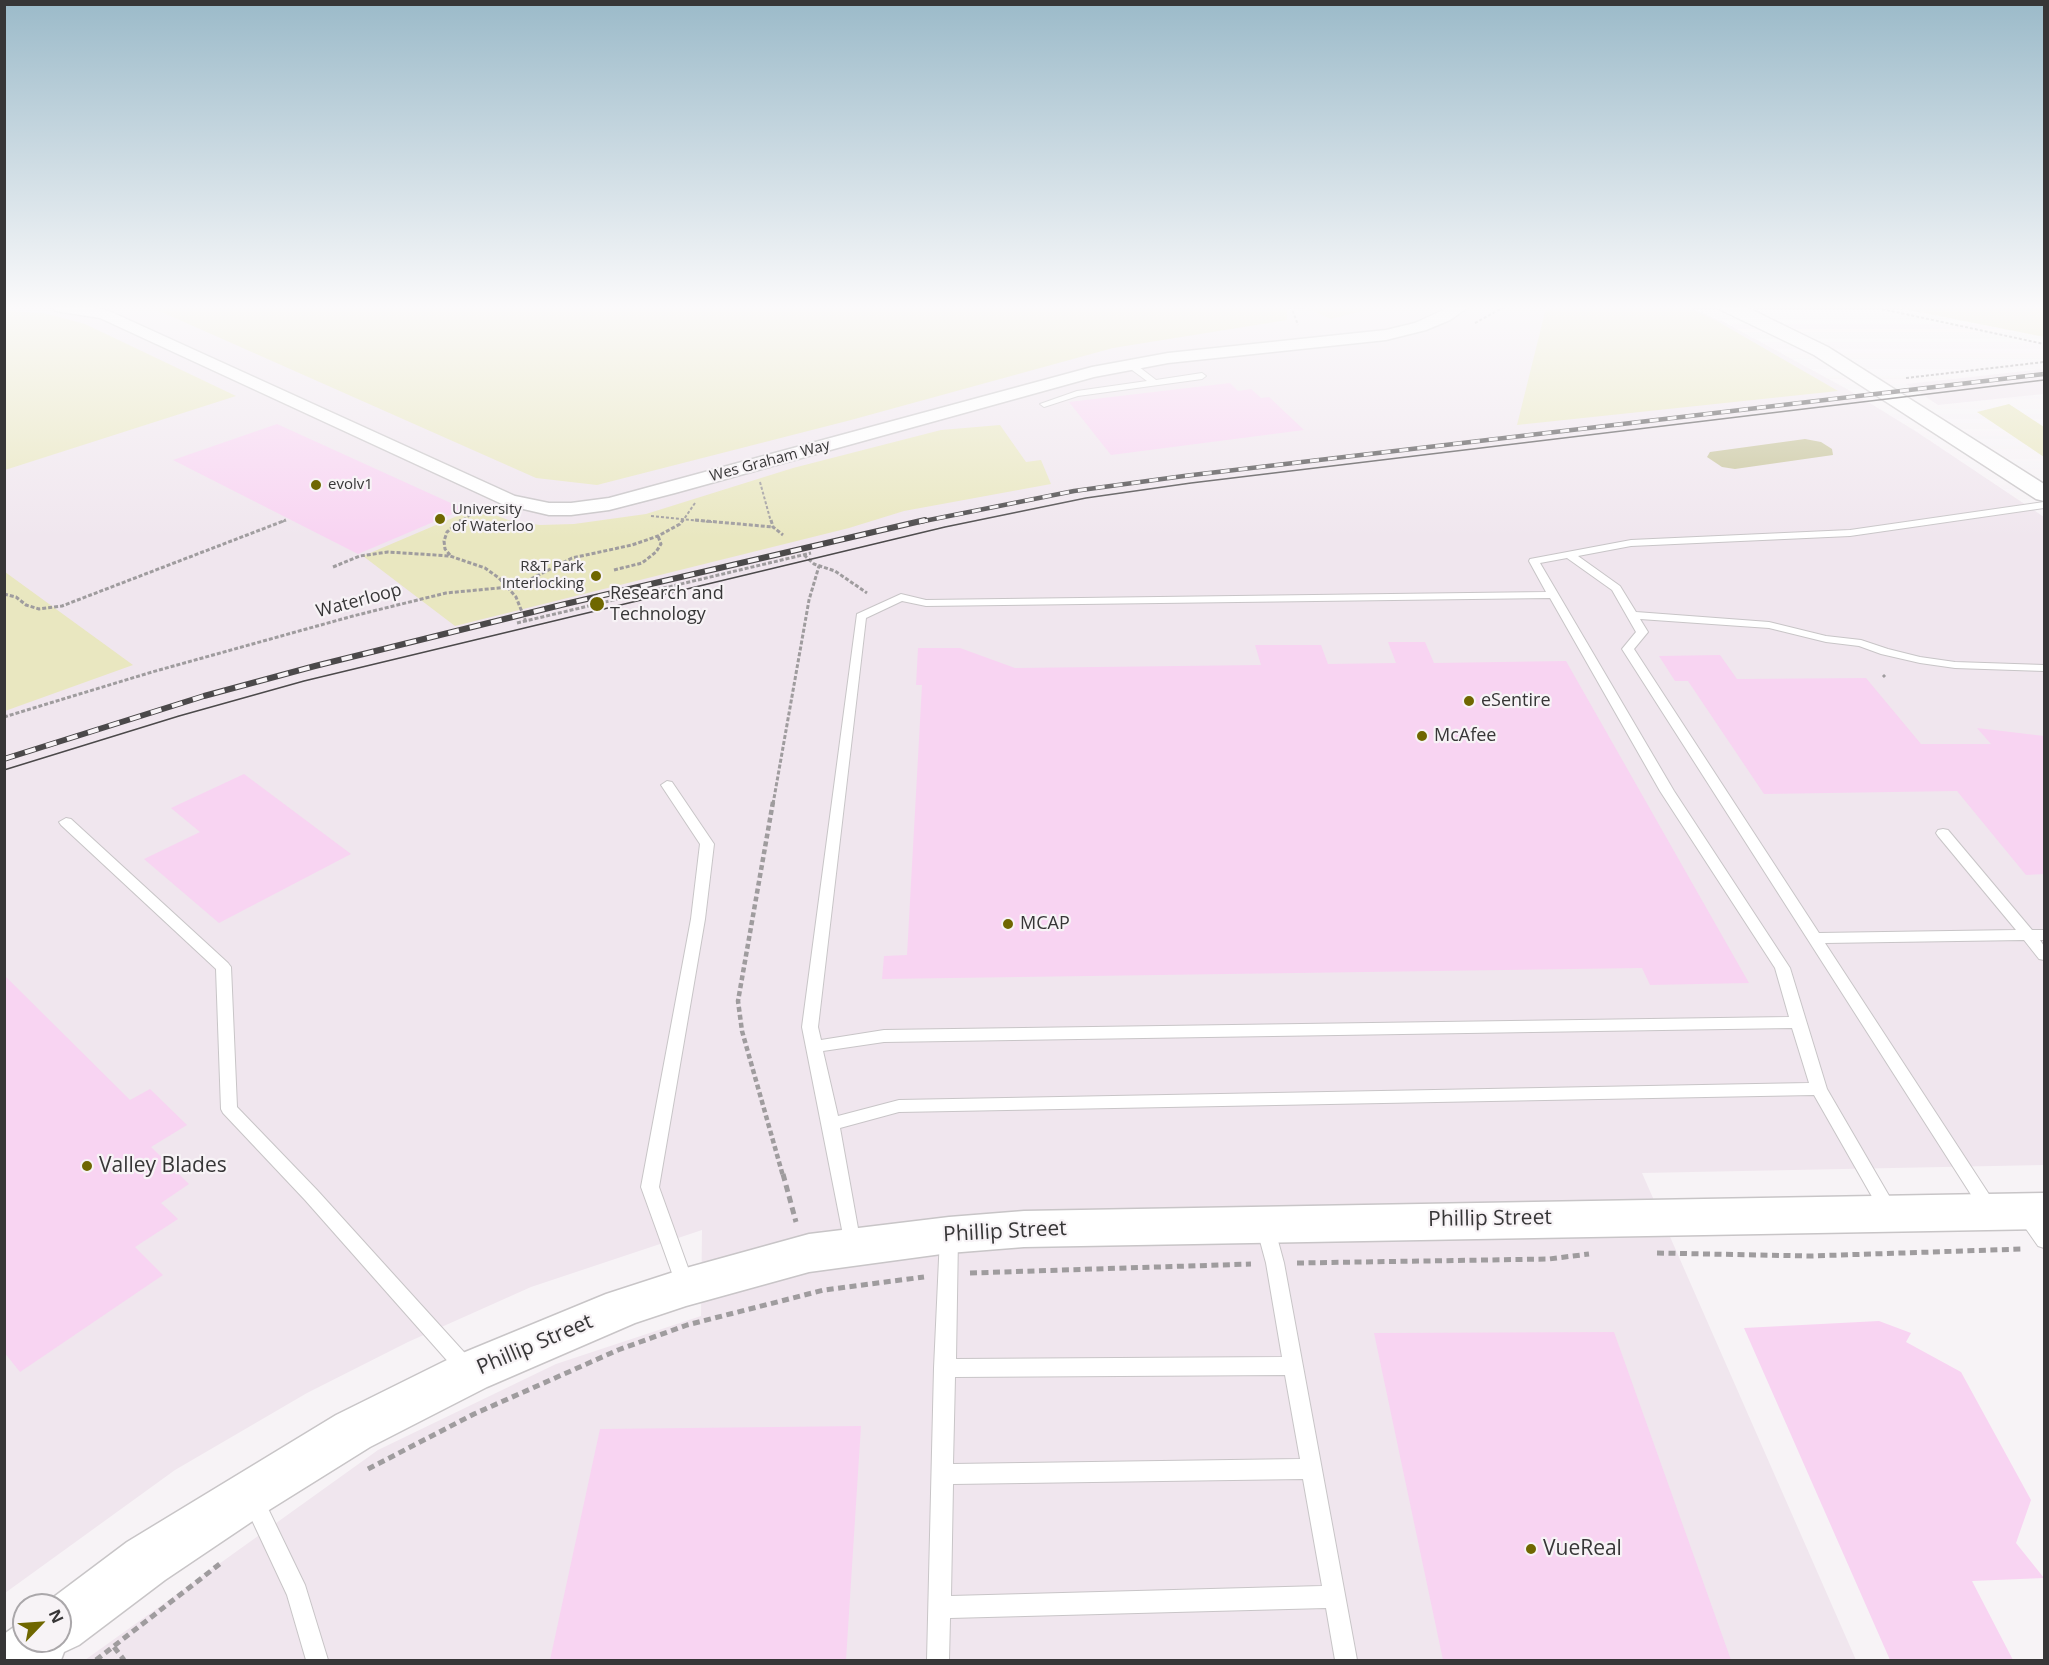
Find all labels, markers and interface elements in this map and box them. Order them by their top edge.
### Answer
street label: Wes Graham Way [708,436,832,486]
place label: evolv1 [328,476,373,494]
marker: evolv1 [309,478,323,492]
place label: University of Waterloo [452,501,534,536]
marker: University of Waterloo [433,512,447,526]
place label: R&T Park Interlocking [502,558,584,593]
marker: R&T Park Interlocking [589,569,603,583]
street label: Waterloop [314,579,404,623]
place label: Research and Technology [610,583,724,626]
marker: Research and Technology [588,595,606,613]
place label: eSentire [1481,690,1551,712]
marker: eSentire [1462,694,1476,708]
place label: McAfee [1434,725,1496,747]
marker: McAfee [1415,729,1429,743]
place label: MCAP [1020,913,1070,935]
marker: MCAP [1001,917,1015,931]
place label: Valley Blades [99,1153,227,1179]
marker: Valley Blades [80,1159,94,1173]
street label: Phillip Street [1428,1205,1552,1233]
street label: Phillip Street [943,1216,1067,1248]
street label: Phillip Street [473,1309,597,1381]
place label: VueReal [1543,1536,1622,1562]
marker: VueReal [1524,1542,1538,1556]
north arrow [12,1593,72,1653]
text: N [44,1606,69,1627]

